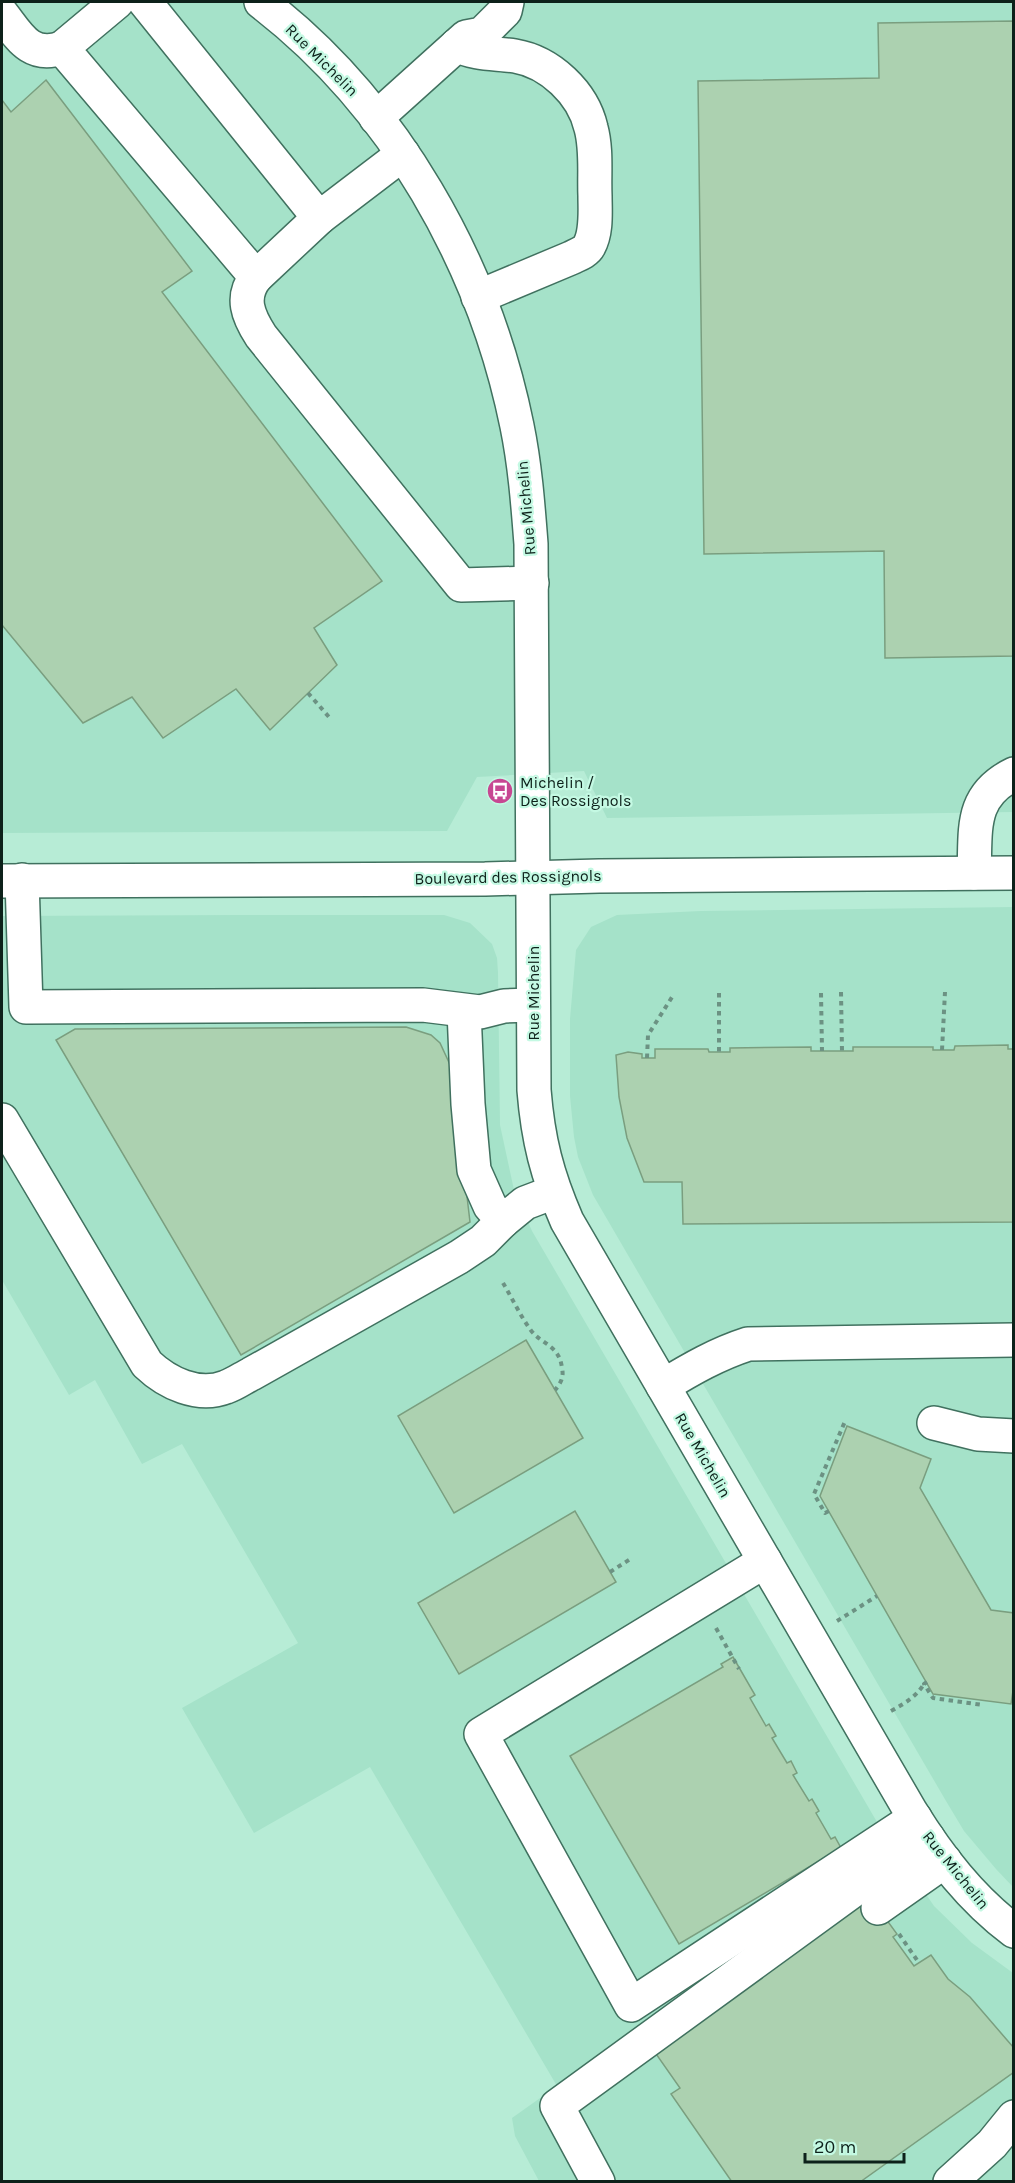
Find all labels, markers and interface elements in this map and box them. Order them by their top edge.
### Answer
street label: Rue Michelin [282,20,362,100]
street label: Rue Michelin [512,460,540,556]
place label: Michelin / Des Rossignols [520,773,631,810]
bus stop icon: Michelin / Des Rossignols [485,776,515,806]
street label: Boulevard des Rossignols [414,866,602,888]
street label: Rue Michelin [524,946,543,1040]
street label: Rue Michelin [671,1409,735,1501]
street label: Rue Michelin [919,1827,993,1913]
scale bar [805,2126,904,2164]
text: 20 m [814,2136,856,2158]

